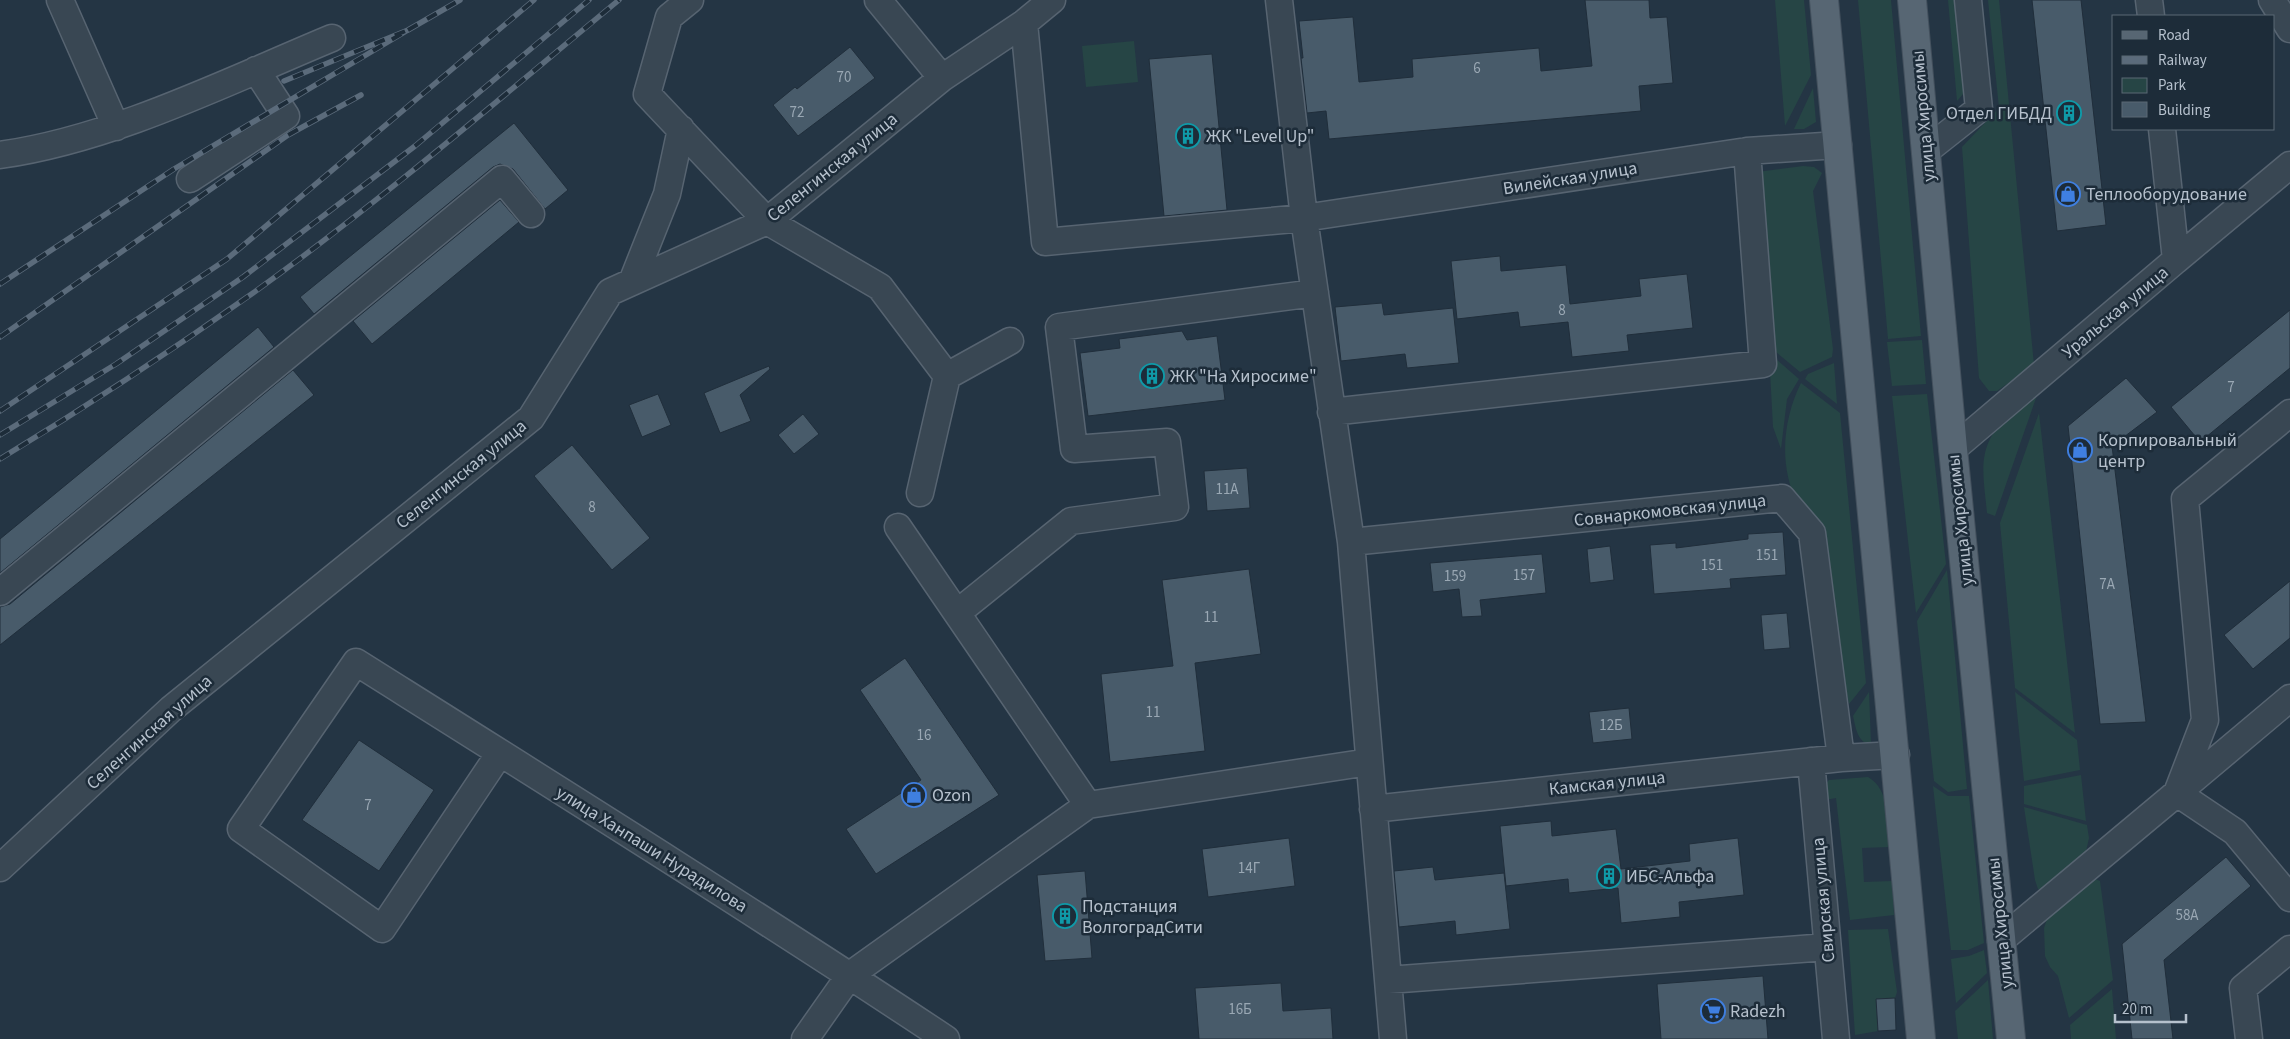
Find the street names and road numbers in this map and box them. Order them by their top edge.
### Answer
street label: улица Хиросимы [1905,49,1942,183]
street label: Селенгинская улица [762,107,903,228]
street label: Вилейская улица [1501,156,1639,201]
street label: Уральская улица [2057,260,2174,364]
street label: Селенгинская улица [391,414,532,535]
street label: улица Хиросимы [1941,453,1980,587]
street label: Совнаркомовская улица [1573,488,1767,533]
street label: Селенгинская улица [81,669,218,796]
street label: Камская улица [1548,765,1667,802]
street label: улица Ханпаши Нурадилова [551,780,752,919]
street label: Свирская улица [1806,836,1841,964]
street label: улица Хиросимы [1981,856,2020,990]

